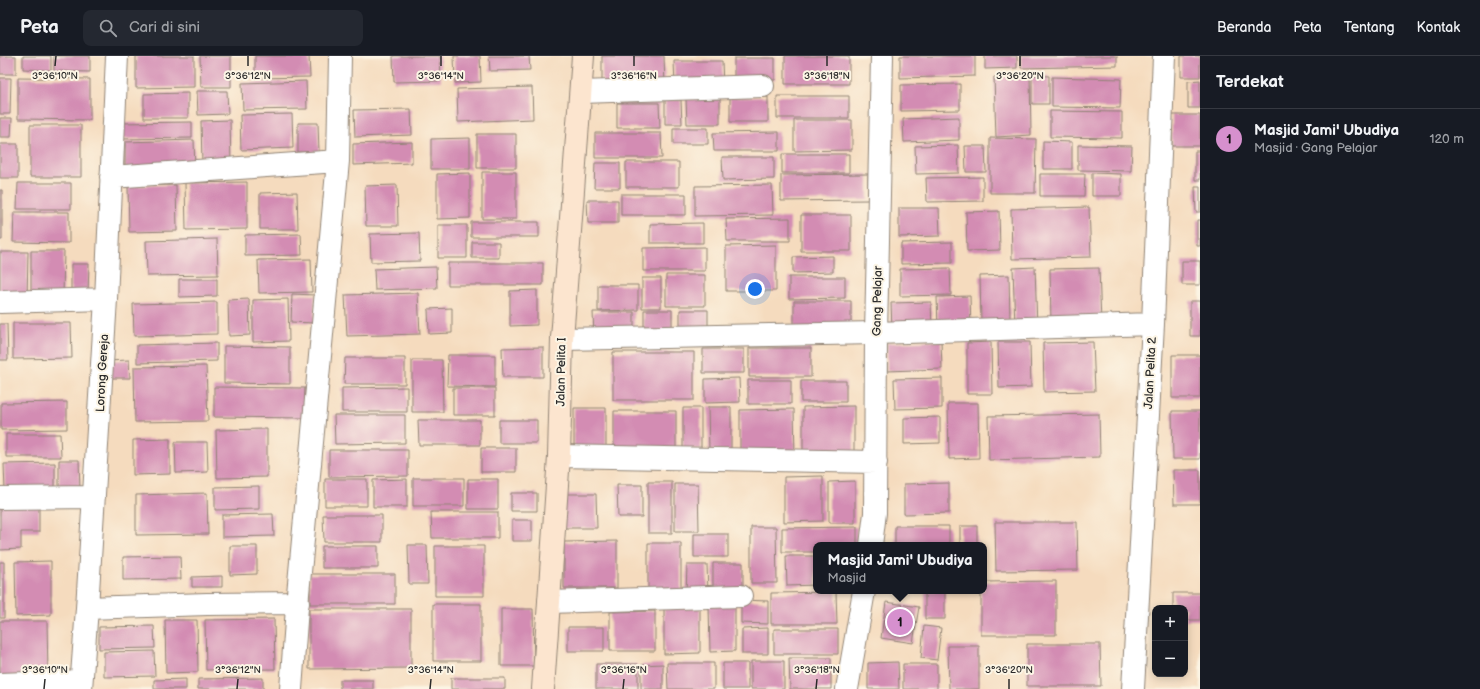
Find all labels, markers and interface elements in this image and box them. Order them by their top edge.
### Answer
search box [83,10,363,46]
text: Peta [20,16,59,39]
icon: search [97,17,119,39]
text: Cari di sini [129,18,200,37]
text: Beranda [1217,19,1271,36]
text: Peta [1293,19,1322,36]
text: Tentang [1344,19,1395,36]
text: Kontak [1417,19,1460,36]
text: 3°36'10"N [32,70,78,82]
text: 3°36'12"N [225,70,271,82]
text: 3°36'14"N [418,70,464,82]
text: 3°36'16"N [611,70,657,82]
text: 3°36'18"N [804,70,850,82]
text: 3°36'20"N [996,70,1044,82]
text: Terdekat [1216,72,1284,92]
text: Masjid Jami' Ubudiya [1254,121,1399,140]
text: 1 [1226,131,1232,147]
text: 120 m [1429,131,1464,147]
text: Masjid · Gang Pelajar [1254,140,1377,156]
street label: Gang Pelajar [869,265,886,336]
your location [745,279,765,299]
street label: Lorong Gereja [93,333,112,412]
street label: Jalan Pelita I [553,337,570,407]
street label: Jalan Pelita 2 [1141,337,1160,410]
popup [813,542,987,594]
text: Masjid Jami' Ubudiya [827,551,973,570]
text: Masjid [827,570,866,586]
map controls [1152,605,1188,677]
button: + [1152,605,1188,641]
pin: 1 [887,607,913,637]
button: − [1152,641,1188,677]
text: 3°36'10"N [22,664,68,676]
text: 3°36'12"N [215,664,261,676]
text: 3°36'14"N [408,664,454,676]
text: 3°36'16"N [601,664,647,676]
text: 3°36'18"N [794,664,840,676]
text: 3°36'20"N [985,664,1033,676]

